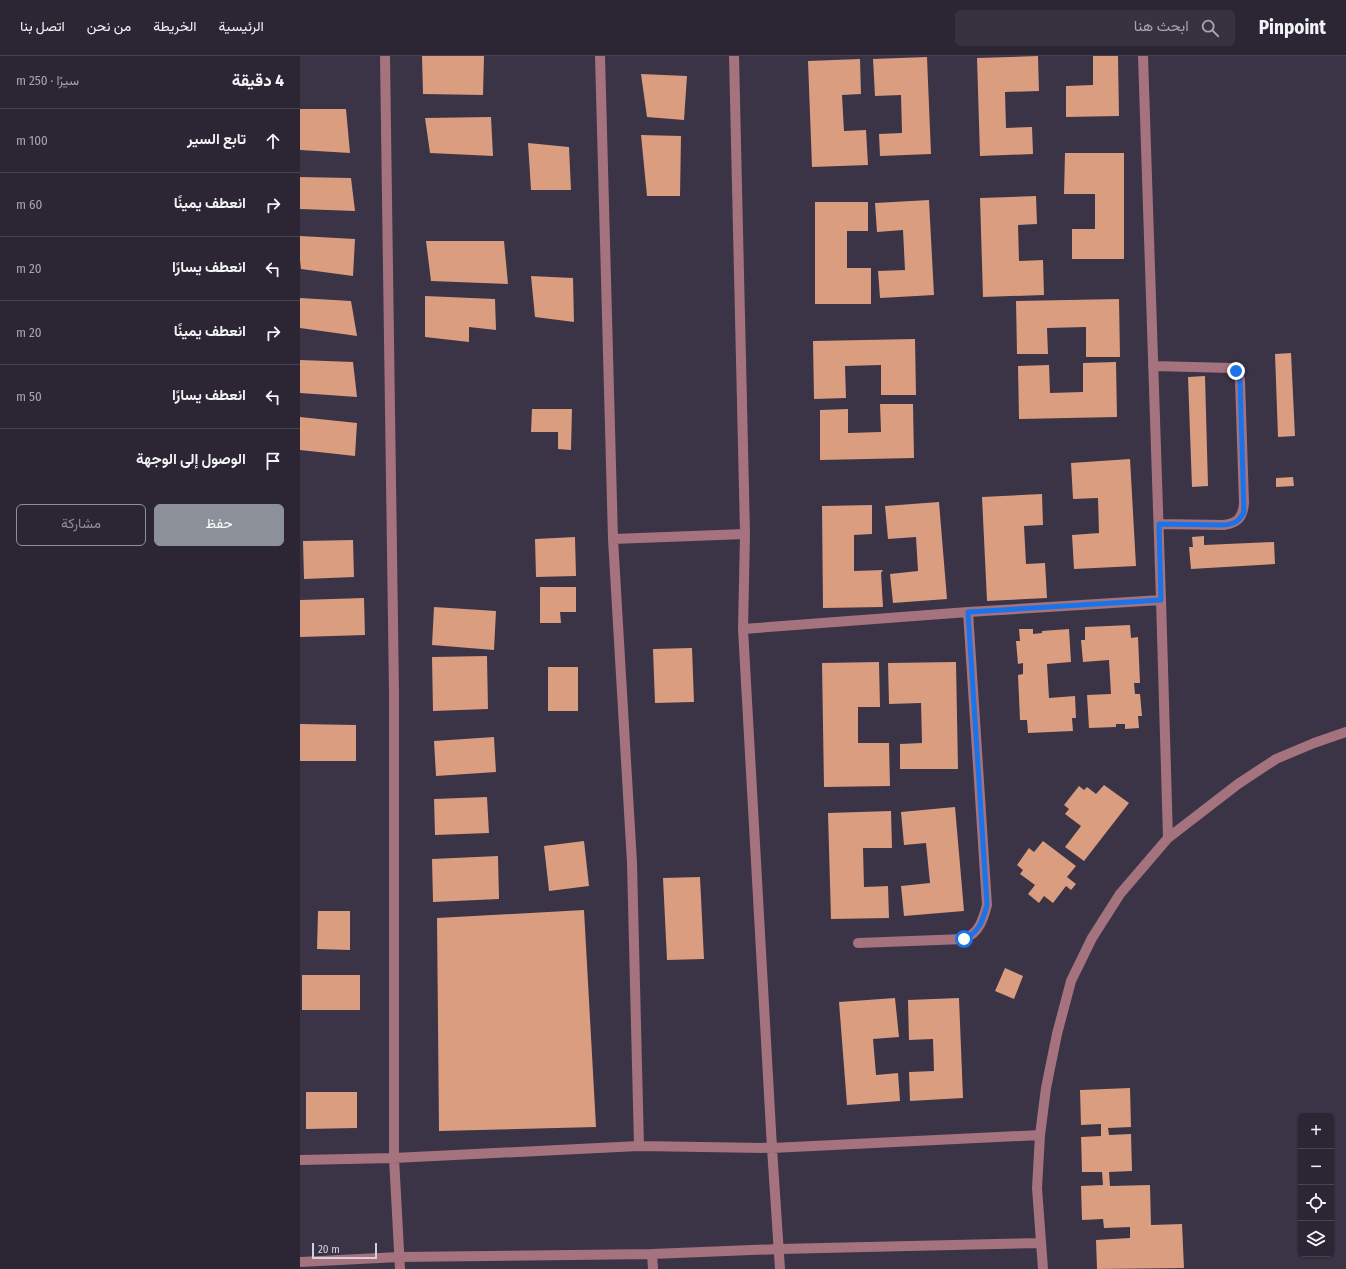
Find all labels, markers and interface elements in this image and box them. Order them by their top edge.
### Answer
search box [955,10,1235,46]
text: Pinpoint [1259,16,1326,39]
text: ابحث هنا [1134,17,1189,35]
icon: search [1199,17,1221,39]
text: اتصل بنا [20,18,65,35]
text: من نحن [87,18,131,35]
text: الخريطة [153,18,197,35]
text: الرئيسية [219,18,264,35]
text: 4 دقيقة [232,70,284,91]
text: سيرًا · 250 m [16,73,79,88]
text: تابع السير [187,130,246,148]
icon: ahead [262,130,284,152]
text: 100 m [16,133,48,148]
text: انعطف يمينًا [174,194,246,212]
icon: right [262,194,284,216]
text: 60 m [16,197,42,212]
text: انعطف يسارًا [172,258,246,276]
icon: left [262,258,284,280]
text: 20 m [16,261,42,276]
text: انعطف يمينًا [174,322,246,340]
icon: right [262,322,284,344]
text: 20 m [16,325,42,340]
route end [1227,362,1245,380]
text: انعطف يسارًا [172,386,246,404]
icon: left [262,386,284,408]
text: 50 m [16,389,42,404]
text: الوصول إلى الوجهة [136,450,246,468]
icon: arrive [262,450,284,472]
button: مشاركة [16,504,146,546]
button: حفظ [154,504,284,546]
route start [955,930,973,948]
map controls [1298,1113,1334,1257]
button: + [1298,1113,1334,1149]
button: − [1298,1149,1334,1185]
button: locate [1298,1185,1334,1221]
button: layers [1298,1221,1334,1257]
scale bar [312,1241,377,1260]
text: 20 m [318,1243,340,1256]

